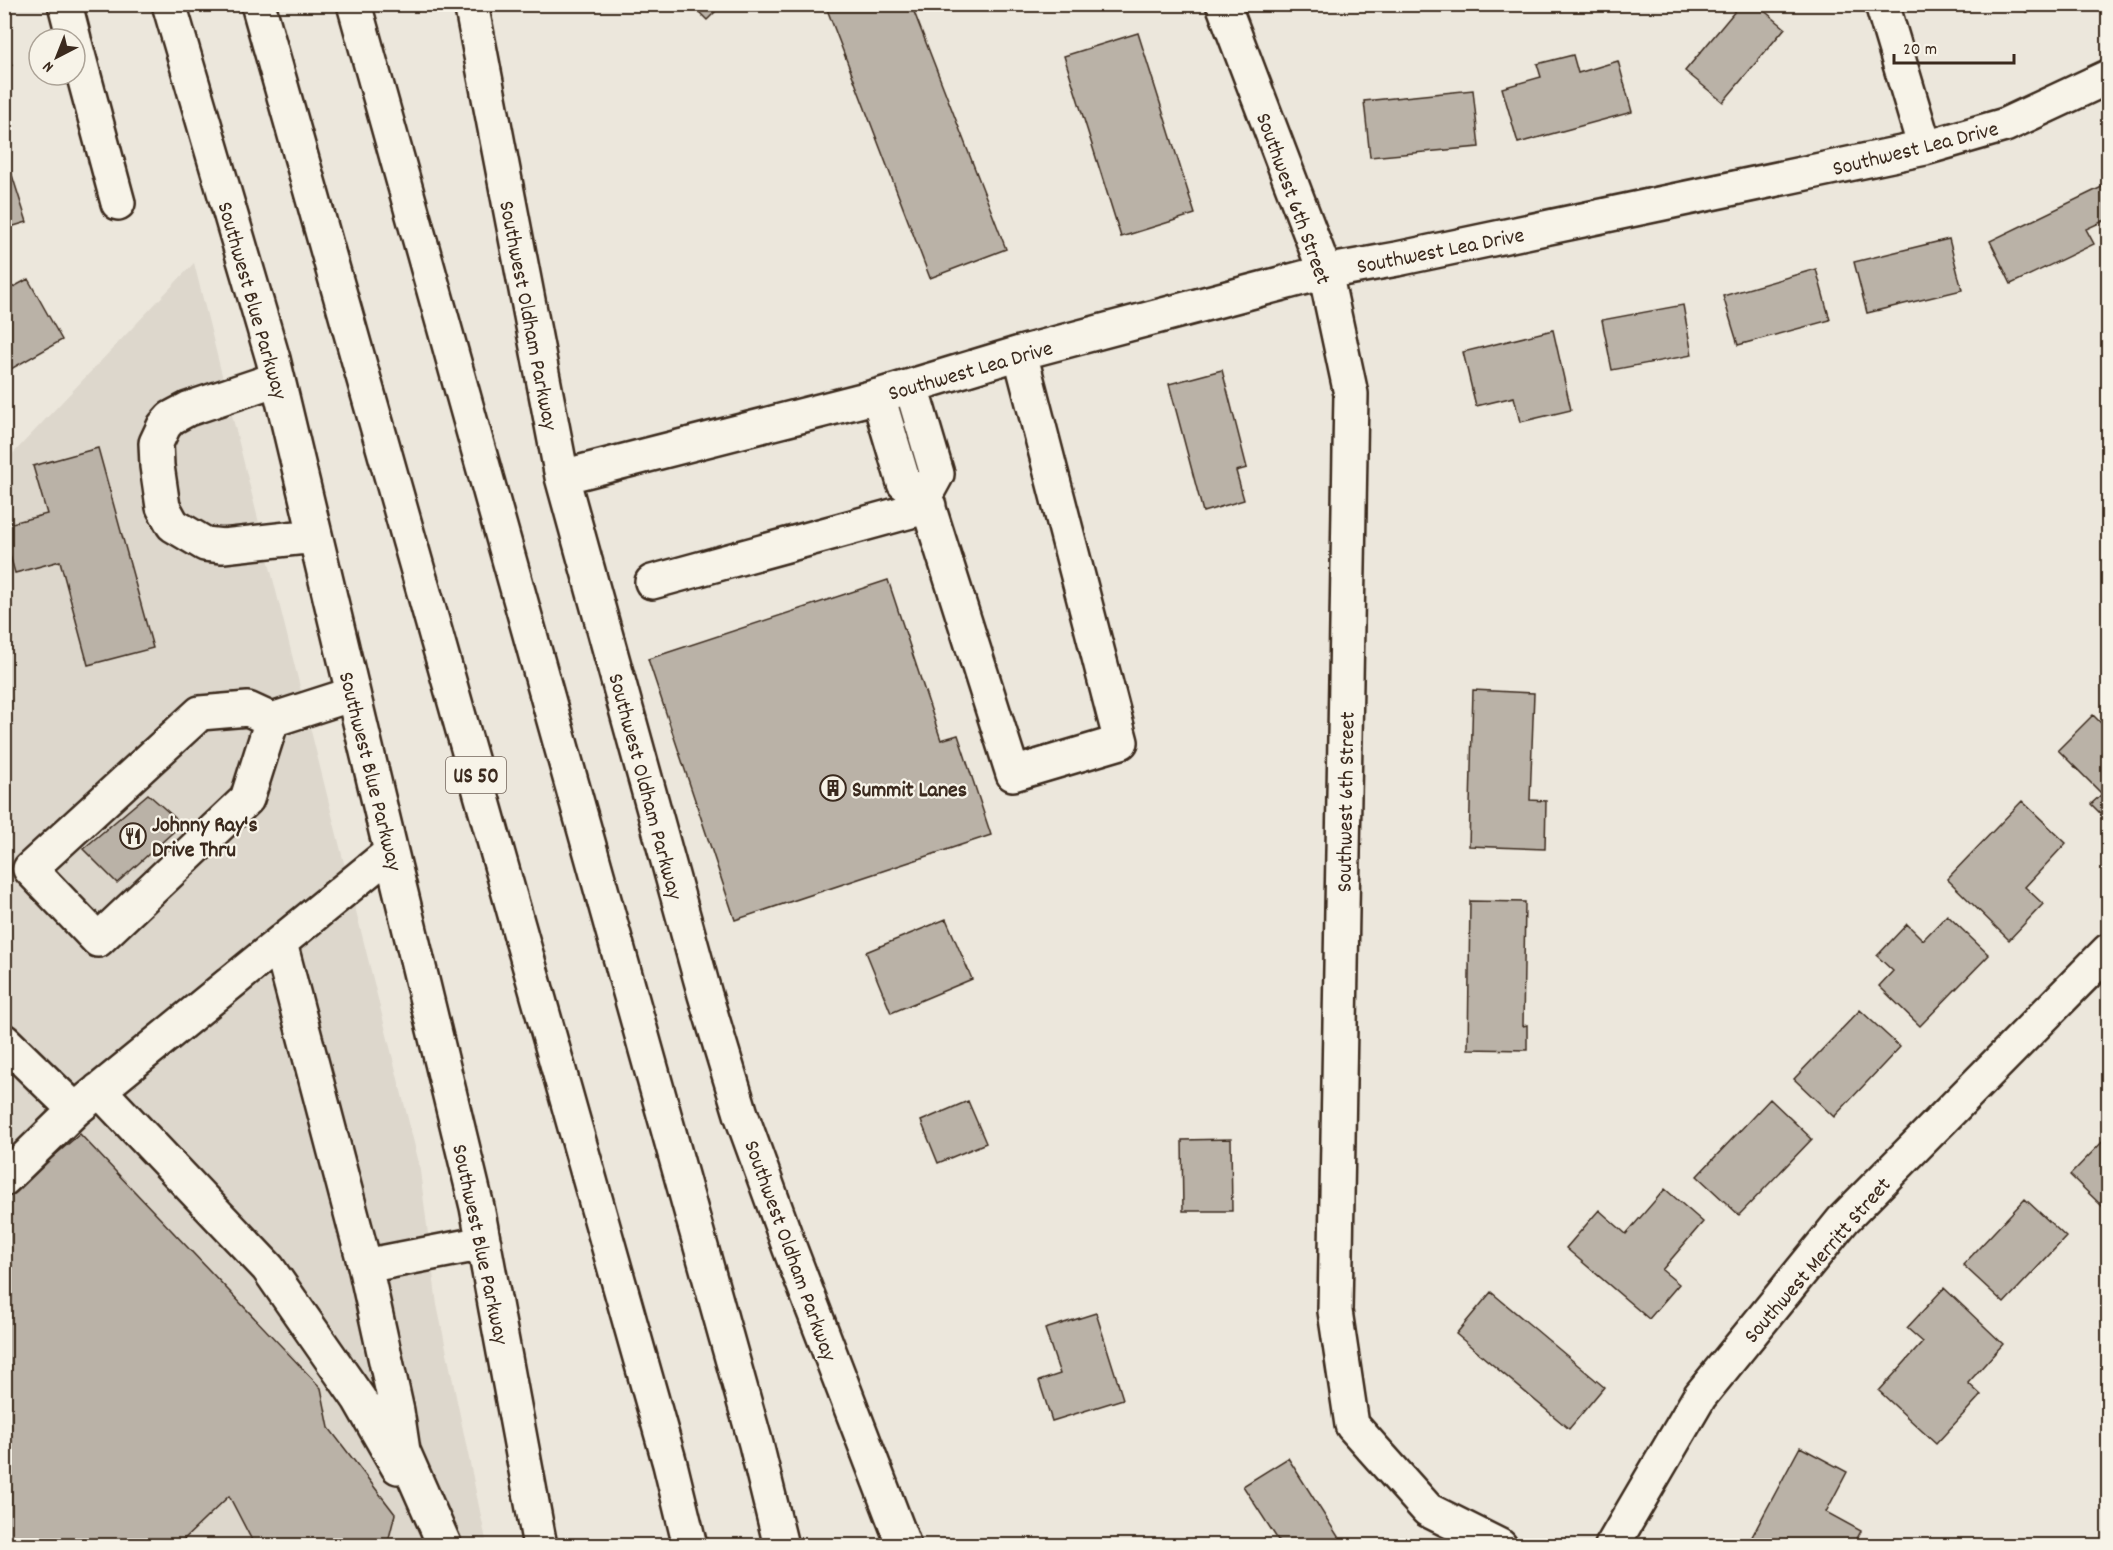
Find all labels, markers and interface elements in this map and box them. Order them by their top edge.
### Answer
north arrow [27,27,87,87]
scale bar [1894,27,2014,65]
text: 20 m [1903,38,1937,63]
text: N [38,55,59,77]
street label: Southwest 6th Street [1246,109,1337,290]
street label: Southwest Lea Drive [1830,115,2002,186]
street label: Southwest Oldham Parkway [489,198,564,434]
street label: Southwest Blue Parkway [208,199,294,404]
street label: Southwest Lea Drive [1354,221,1527,284]
street label: Southwest Lea Drive [885,334,1057,411]
street label: Southwest Blue Parkway [329,669,409,876]
street label: Southwest Oldham Parkway [598,670,689,905]
street label: Southwest 6th Street [1330,711,1365,893]
road number: US 50 [446,757,506,793]
building icon: Summit Lanes [818,773,848,803]
place label: Summit Lanes [852,776,967,807]
place label: Johnny Ray's Drive Thru [152,811,258,867]
restaurant icon: Johnny Ray's Drive Thru [118,821,148,851]
street label: Southwest Oldham Parkway [734,1136,844,1367]
street label: Southwest Blue Parkway [442,1142,515,1349]
street label: Southwest Merritt Street [1738,1171,1900,1351]

